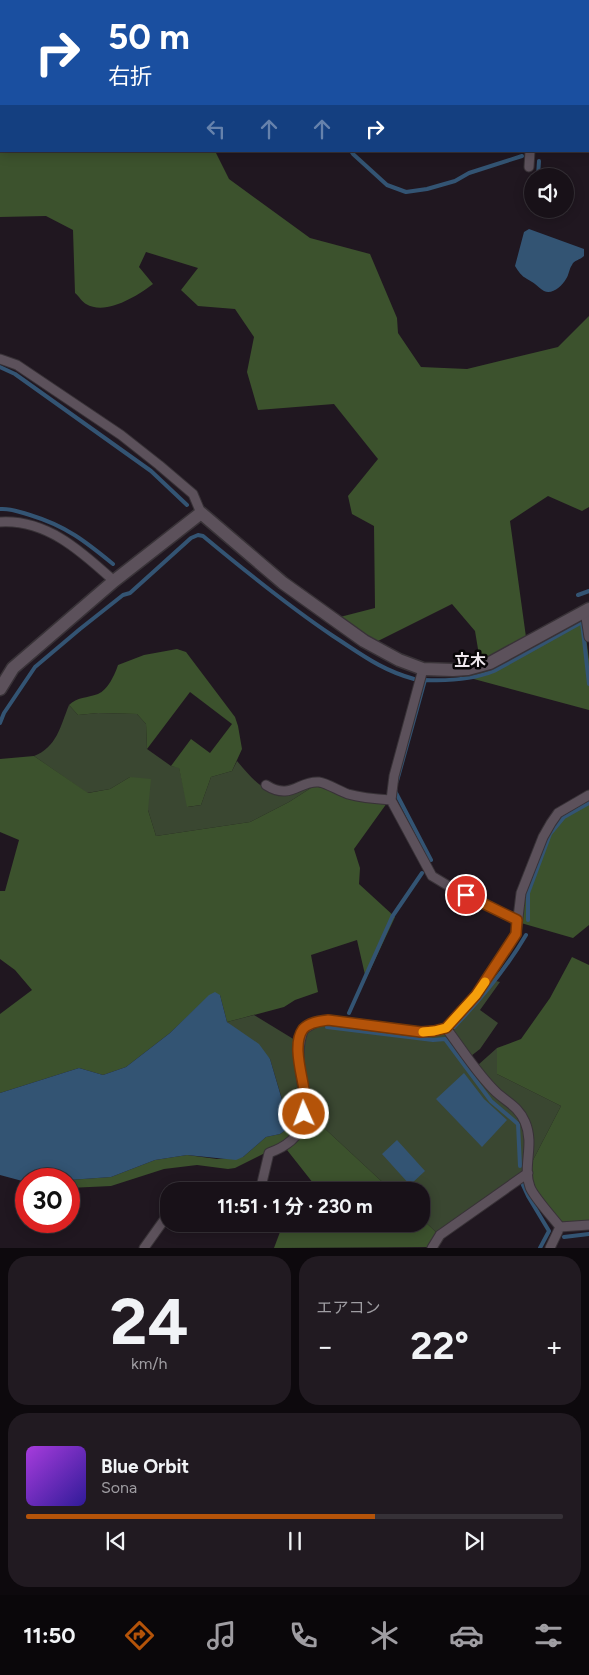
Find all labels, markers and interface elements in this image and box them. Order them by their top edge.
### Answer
text: 50 m [108,16,190,58]
icon: right [25,20,90,85]
text: 右折 [108,63,152,90]
icon: left [202,115,230,143]
icon: ahead [255,115,283,143]
icon: ahead [308,115,336,143]
icon: right [361,115,389,143]
map controls [524,168,574,218]
button: sound [524,168,574,218]
district label: 立木 [454,651,486,670]
pin [445,874,487,916]
icon: arrive [452,881,480,909]
position arrow [277,1087,329,1139]
speed limit sign: 30 [15,1168,80,1233]
text: 11:51 · 1 分 · 230 m [217,1195,373,1218]
text: 24 [110,1282,189,1360]
text: エアコン [317,1298,381,1317]
text: 22° [411,1323,469,1369]
text: − [317,1329,334,1363]
text: + [546,1329,563,1363]
text: km/h [131,1354,168,1373]
text: Blue Orbit [101,1455,189,1478]
text: Sona [101,1478,137,1497]
icon: previous [102,1527,130,1555]
icon: pause [281,1527,309,1555]
icon: next [460,1527,488,1555]
icon: directions [122,1618,157,1653]
icon: music [204,1618,239,1653]
icon: phone [286,1618,321,1653]
icon: climate [367,1618,402,1653]
icon: car [449,1618,484,1653]
icon: filters [531,1618,566,1653]
text: 11:50 [23,1622,76,1649]

